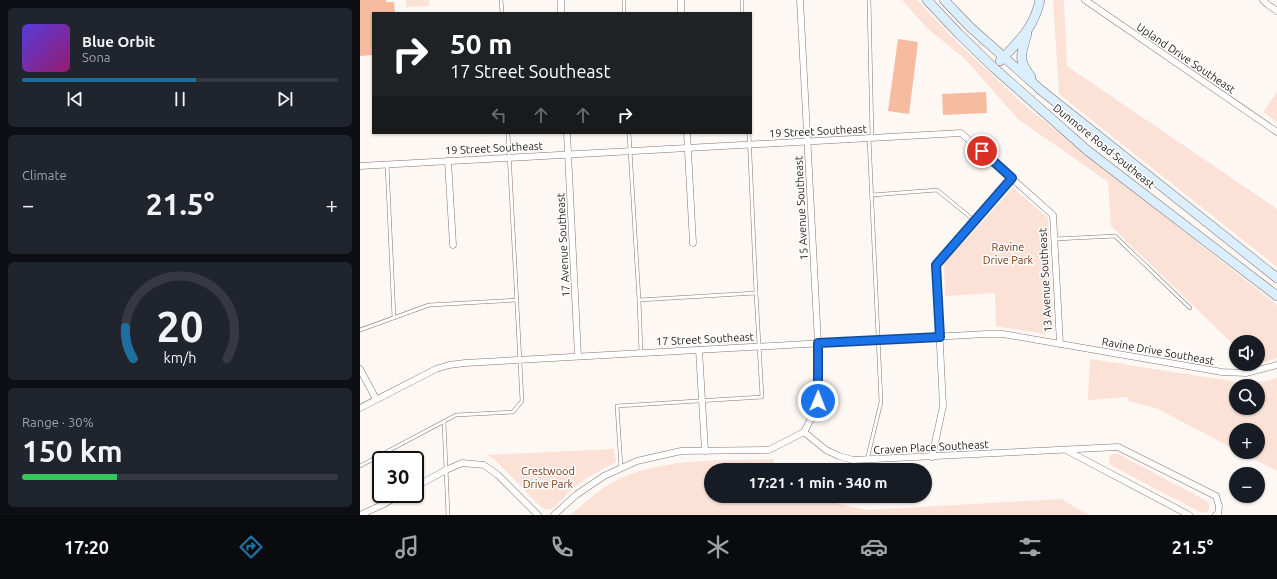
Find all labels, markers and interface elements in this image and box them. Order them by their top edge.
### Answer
street label: Upland Drive Southeast [1134,21,1238,96]
icon: right [384,28,436,80]
text: 50 m [450,28,512,59]
text: Blue Orbit [82,33,155,50]
text: Sona [82,50,111,64]
text: 17 Street Southeast [450,61,610,81]
icon: previous [64,88,86,110]
icon: pause [169,88,191,110]
icon: next [274,88,296,110]
street label: Dunmore Road Southeast [1051,101,1158,191]
icon: left [488,104,510,126]
icon: ahead [530,104,552,126]
icon: ahead [572,104,594,126]
icon: right [614,104,636,126]
street label: 19 Street Southeast [769,122,868,140]
pin [965,134,999,168]
street label: 19 Street Southeast [445,139,544,157]
icon: arrive [971,140,993,162]
street label: 15 Avenue Southeast [792,155,810,260]
text: Climate [22,168,67,182]
text: 21.5° [146,187,214,221]
text: − [22,192,34,217]
text: + [326,192,338,217]
street label: 17 Avenue Southeast [554,192,572,297]
street label: 13 Avenue Southeast [1036,227,1054,332]
park label: Ravine Drive Park [983,241,1034,266]
text: 20 [157,303,203,350]
street label: 17 Street Southeast [656,330,755,348]
street label: Ravine Drive Southeast [1101,335,1216,367]
map controls [1229,335,1265,503]
button: sound [1229,335,1265,371]
text: km/h [164,349,196,365]
button: search [1229,379,1265,415]
position arrow [797,380,839,422]
text: Range · 30% [22,415,94,429]
button: + [1229,423,1265,459]
text: 150 km [22,434,123,468]
street label: Craven Place Southeast [873,438,990,456]
speed limit sign: 30 [372,451,424,503]
park label: Crestwood Drive Park [521,465,575,490]
button: − [1229,467,1265,503]
text: 17:21 · 1 min · 340 m [749,474,887,491]
icon: directions [237,533,265,561]
icon: music [393,533,421,561]
icon: phone [548,533,576,561]
icon: climate [704,533,732,561]
icon: car [860,533,888,561]
icon: filters [1016,533,1044,561]
text: 17:20 [64,537,109,557]
text: 21.5° [1172,537,1213,557]

